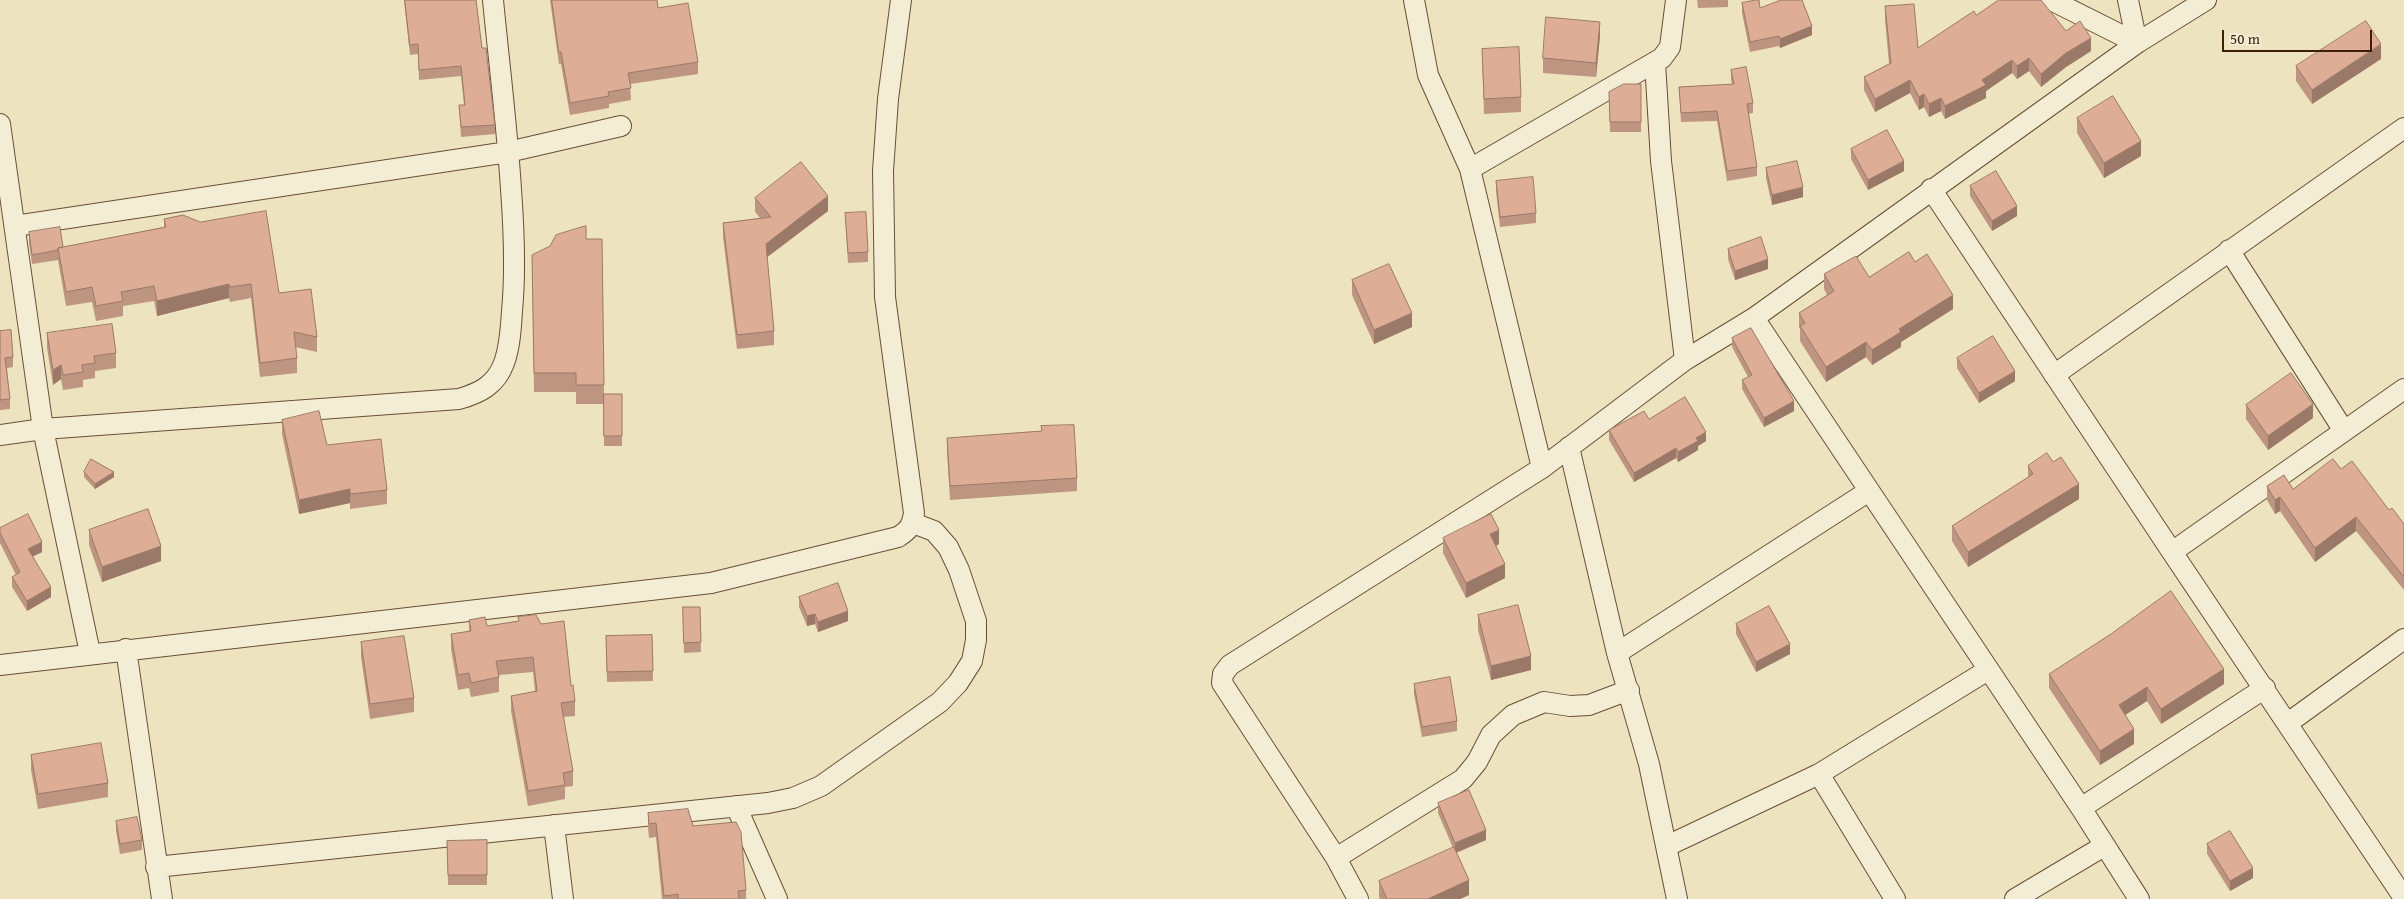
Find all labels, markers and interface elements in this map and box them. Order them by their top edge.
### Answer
scale bar [2224,20,2374,52]
text: 50 m [2230,28,2260,49]

